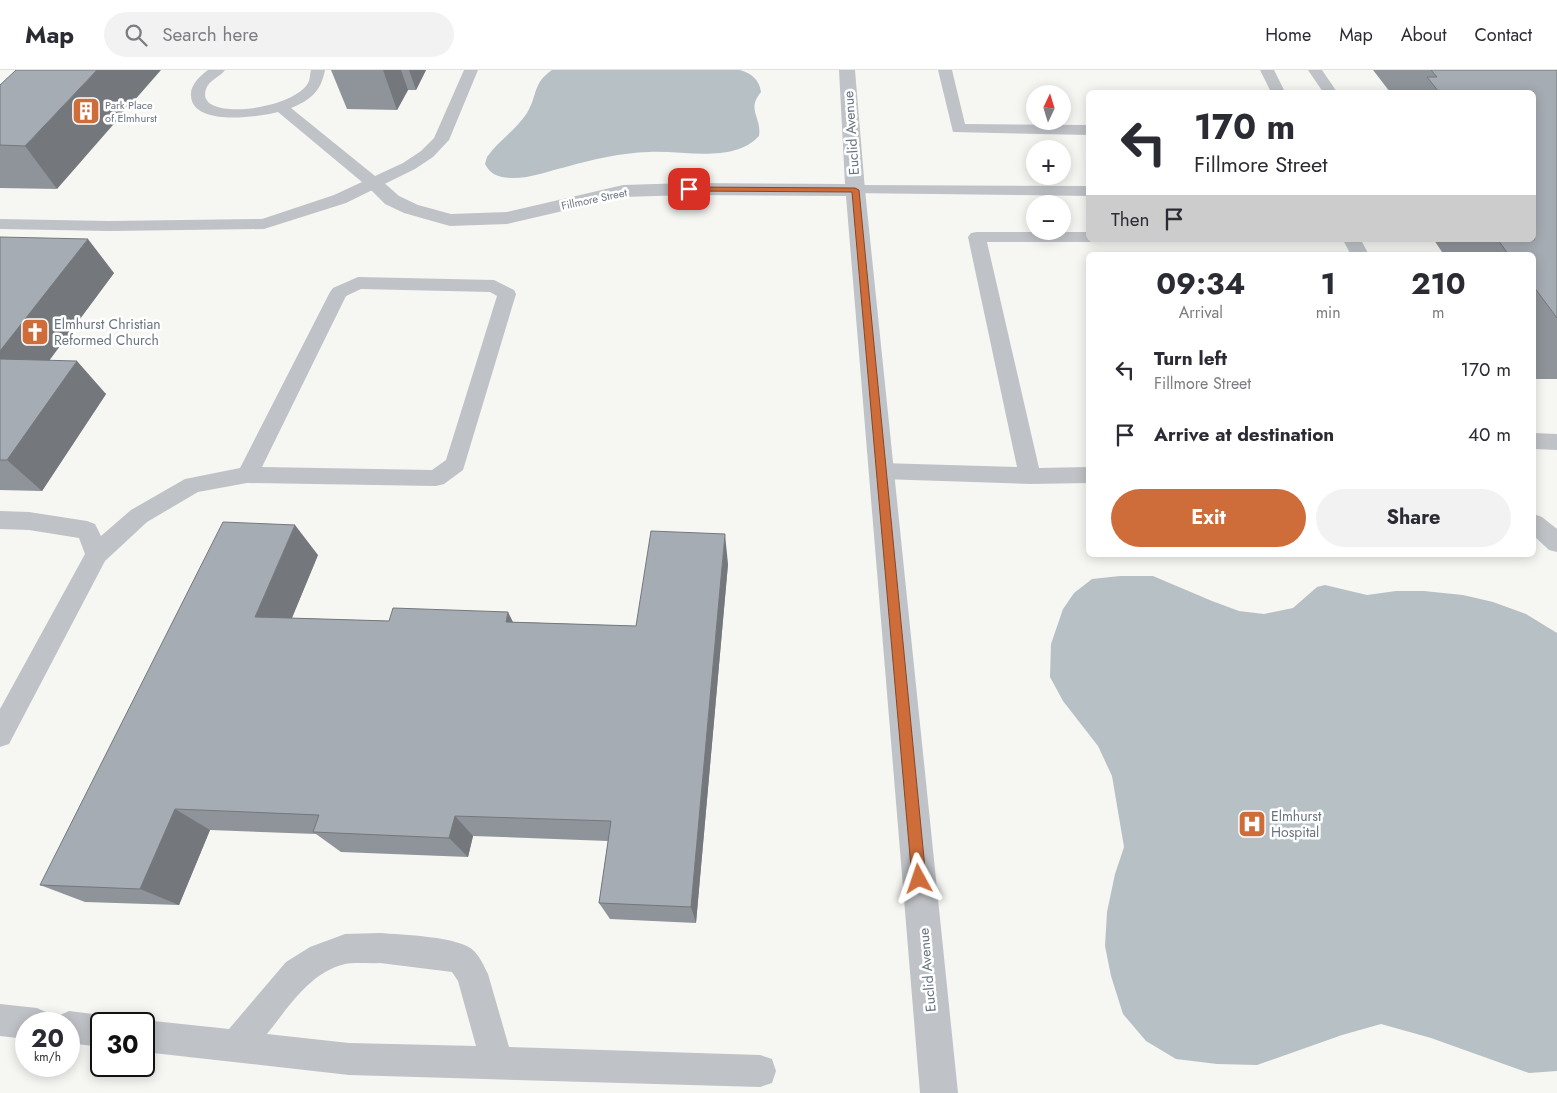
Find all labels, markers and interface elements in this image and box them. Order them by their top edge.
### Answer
search box [104,12,454,57]
text: Map [25,17,74,52]
icon: search [122,21,150,49]
text: Search here [162,21,258,48]
text: Home [1265,22,1311,48]
text: Map [1339,22,1373,48]
text: About [1401,22,1446,48]
text: Contact [1474,22,1532,48]
north arrow [1026,85,1071,130]
map controls [1026,85,1071,240]
street label: Euclid Avenue [838,90,864,176]
building icon: Park Place of Elmhurst [71,96,101,126]
place label: Park Place of Elmhurst [105,97,157,126]
text: 170 m [1194,102,1295,152]
icon: left [1111,110,1176,175]
button: + [1026,140,1071,185]
text: Fillmore Street [1194,148,1328,180]
pin [668,168,710,210]
icon: arrive [675,175,703,203]
street label: Fillmore Street [560,184,629,214]
button: − [1026,195,1071,240]
icon: arrive [1160,205,1188,233]
text: Then [1111,206,1150,233]
text: 09:34 [1156,262,1245,305]
text: 1 [1321,262,1336,305]
text: 210 [1411,262,1466,305]
text: Arrival [1179,301,1223,324]
text: min [1316,301,1341,324]
text: m [1432,301,1445,324]
place label: Elmhurst Christian Reformed Church [54,314,161,350]
church icon: Elmhurst Christian Reformed Church [20,317,50,347]
text: Turn left [1154,345,1227,372]
icon: left [1111,356,1139,384]
text: 170 m [1461,356,1511,383]
text: Fillmore Street [1154,372,1251,395]
icon: arrive [1111,421,1139,449]
text: Arrive at destination [1154,421,1334,448]
text: 40 m [1468,421,1511,448]
button: Exit [1111,489,1306,547]
button: Share [1316,489,1511,547]
place label: Elmhurst Hospital [1271,806,1322,842]
hospital icon: Elmhurst Hospital [1237,809,1267,839]
position arrow [892,852,944,904]
street label: Euclid Avenue [913,927,941,1013]
speed limit sign: 30 [90,1012,155,1077]
text: 20 [31,1020,64,1056]
text: km/h [34,1048,61,1066]

